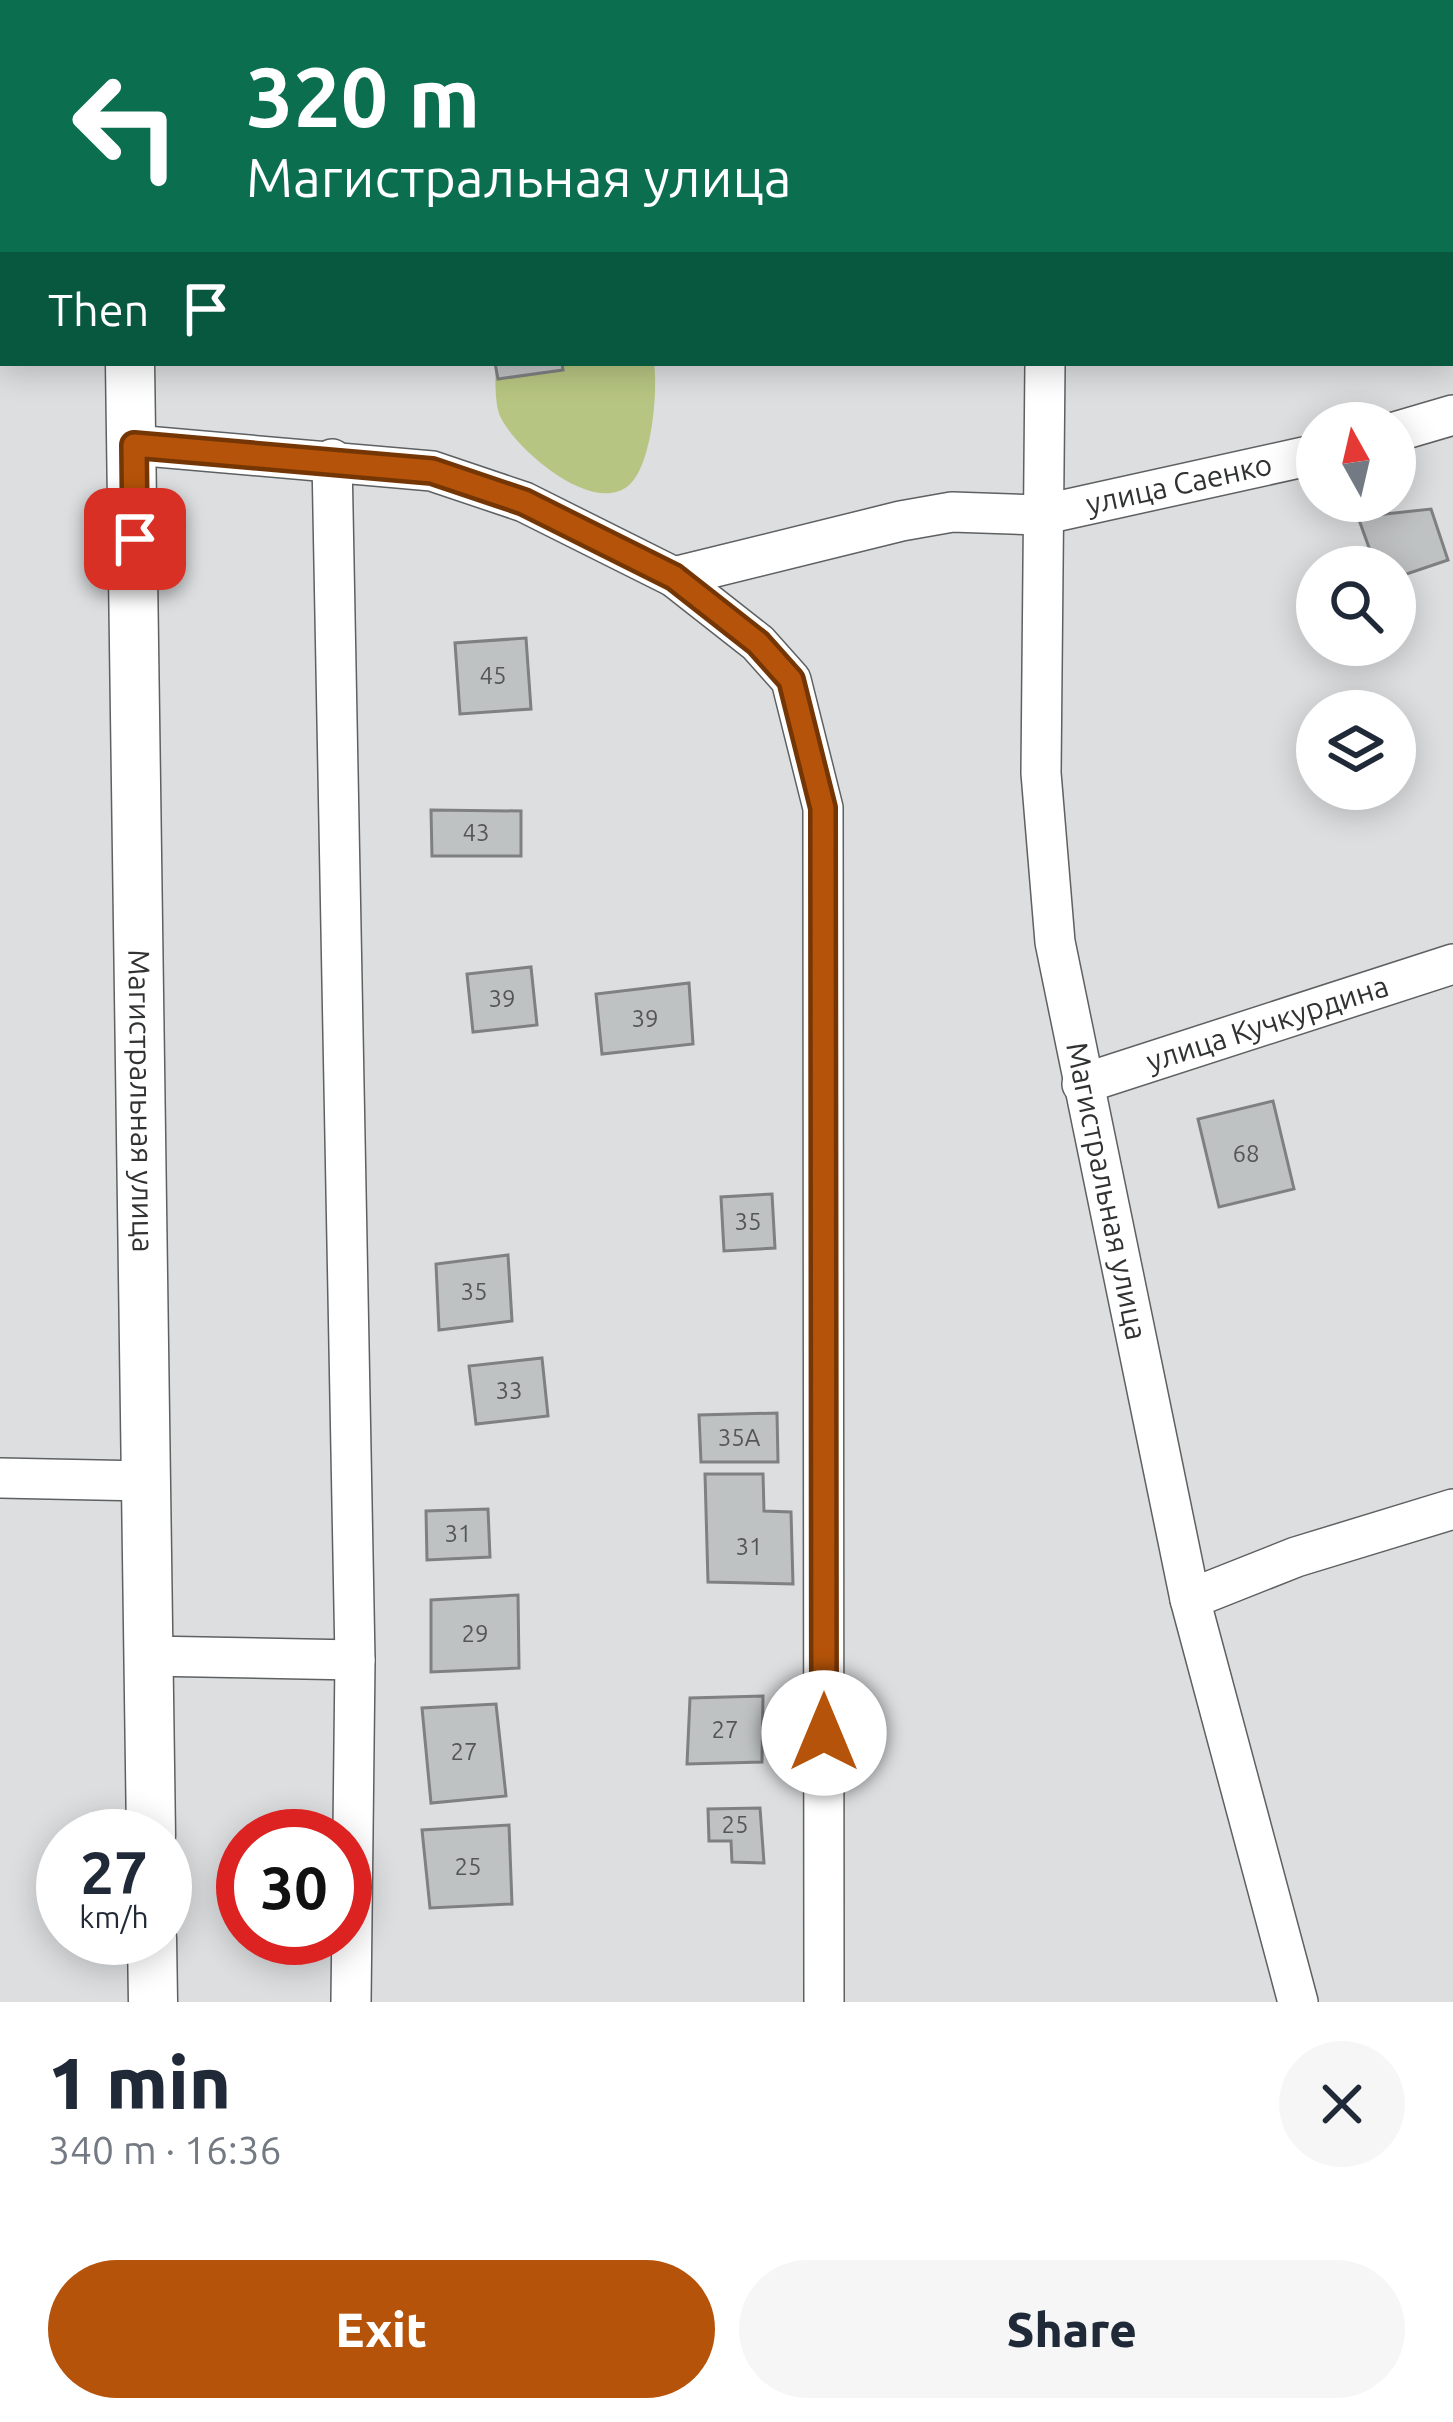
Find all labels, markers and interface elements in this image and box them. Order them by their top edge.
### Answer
icon: left [48,48,204,204]
text: 320 m [246,49,480,143]
text: Магистральная улица [246,147,792,207]
icon: arrive [173,276,239,342]
text: Then [48,284,149,335]
north arrow [1296,402,1416,522]
map controls [1296,402,1416,810]
street label: улица Саенко [1083,446,1275,521]
pin [84,488,186,590]
icon: arrive [102,506,168,572]
button: search [1296,546,1416,666]
house number: 45 [479,662,507,689]
button: layers [1296,690,1416,810]
house number: 43 [462,819,490,846]
street label: Магистральная улица [122,949,161,1253]
street label: улица Кучкурдина [1142,968,1392,1078]
house number: 39 [488,985,516,1012]
house number: 39 [631,1005,659,1032]
street label: Магистральная улица [1060,1039,1154,1343]
house number: 68 [1232,1140,1260,1167]
house number: 35 [734,1208,762,1235]
house number: 35 [460,1278,488,1305]
house number: 33 [495,1377,523,1404]
house number: 35А [718,1424,761,1451]
house number: 31 [444,1520,472,1547]
house number: 31 [735,1533,763,1560]
house number: 29 [461,1620,489,1647]
position arrow [761,1670,887,1796]
house number: 27 [711,1716,739,1743]
house number: 27 [450,1738,478,1765]
speed limit sign: 30 [216,1809,372,1965]
house number: 25 [721,1811,749,1838]
text: 27 [80,1838,148,1905]
house number: 25 [454,1853,482,1880]
text: km/h [79,1900,149,1934]
button: close [1279,2041,1405,2167]
text: 1 min [48,2042,231,2123]
text: 340 m · 16:36 [48,2128,282,2171]
button: Exit [48,2260,715,2398]
button: Share [739,2260,1405,2398]

